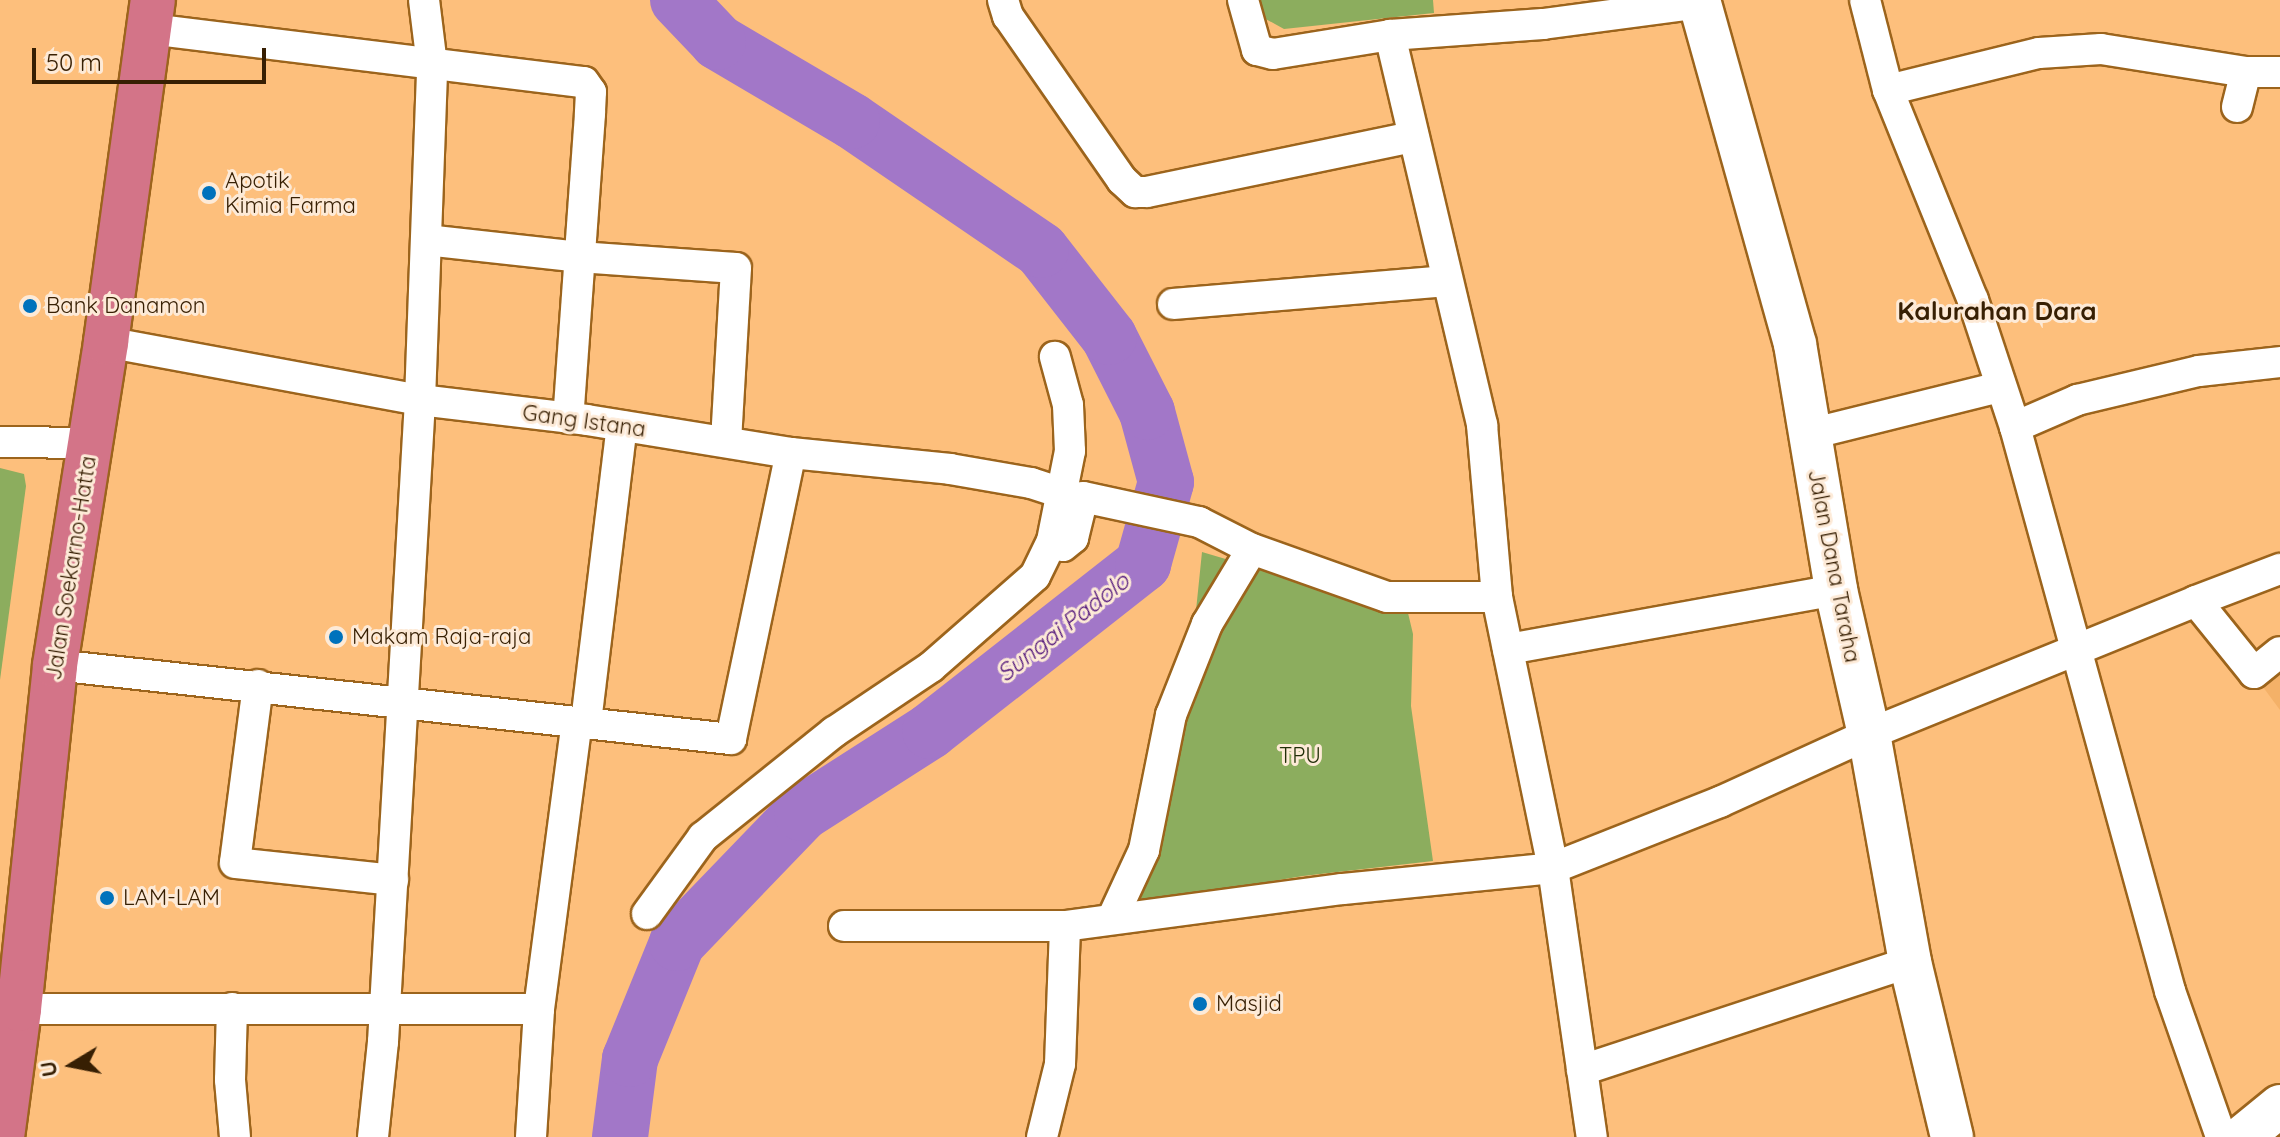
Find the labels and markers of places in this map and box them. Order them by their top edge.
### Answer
place label: Apotik Kimia Farma [225,167,356,218]
marker: Apotik Kimia Farma [200,184,218,202]
place label: Bank Danamon [46,293,205,319]
marker: Bank Danamon [21,297,39,315]
place label: Makam Raja-raja [352,624,531,650]
marker: Makam Raja-raja [327,628,345,646]
place label: LAM-LAM [123,885,220,911]
marker: LAM-LAM [98,889,116,907]
place label: Masjid [1216,991,1282,1017]
marker: Masjid [1191,995,1209,1013]

